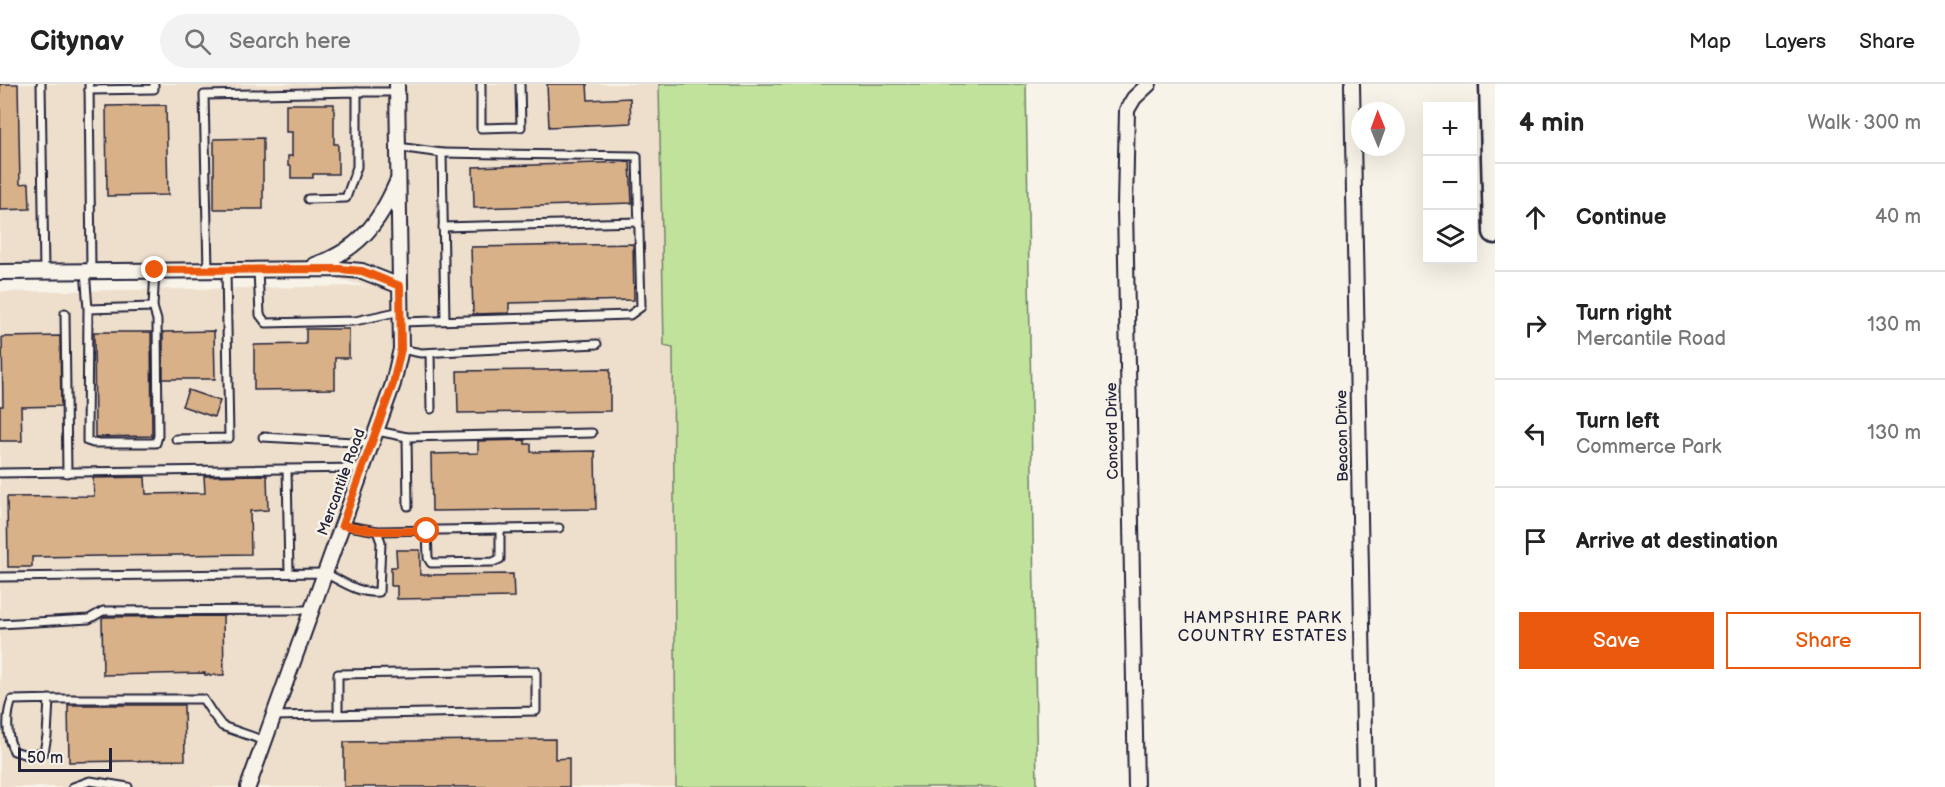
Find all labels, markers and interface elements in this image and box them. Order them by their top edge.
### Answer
search box [160,14,580,68]
text: Citynav [30,25,124,58]
icon: search [181,25,214,58]
text: Search here [229,28,351,55]
text: Map [1689,29,1731,54]
text: Layers [1764,29,1826,54]
text: Share [1859,29,1915,54]
north arrow [1351,102,1405,156]
map controls [1423,102,1477,264]
button: + [1423,102,1477,156]
text: 4 min [1519,108,1584,139]
text: Walk · 300 m [1808,111,1921,135]
button: − [1423,156,1477,210]
icon: ahead [1519,201,1552,234]
text: Continue [1576,204,1666,231]
text: 40 m [1875,205,1921,229]
button: layers [1423,210,1477,264]
route end [141,256,167,282]
text: Turn right [1576,300,1672,327]
icon: right [1519,309,1552,342]
text: 130 m [1867,313,1921,337]
text: Mercantile Road [1576,327,1726,351]
street label: Concord Drive [1102,382,1123,480]
street label: Beacon Drive [1332,390,1353,482]
text: Turn left [1576,408,1660,435]
icon: left [1519,417,1552,450]
text: 130 m [1867,421,1921,445]
street label: Mercantile Road [313,426,370,538]
text: Commerce Park [1576,435,1721,459]
route start [413,517,439,543]
icon: arrive [1519,525,1552,558]
text: Arrive at destination [1576,528,1778,555]
district label: HAMPSHIRE PARK COUNTRY ESTATES [1178,609,1348,646]
button: Save [1519,612,1714,669]
button: Share [1726,612,1921,669]
scale bar [18,745,112,772]
text: 50 m [27,749,63,768]

